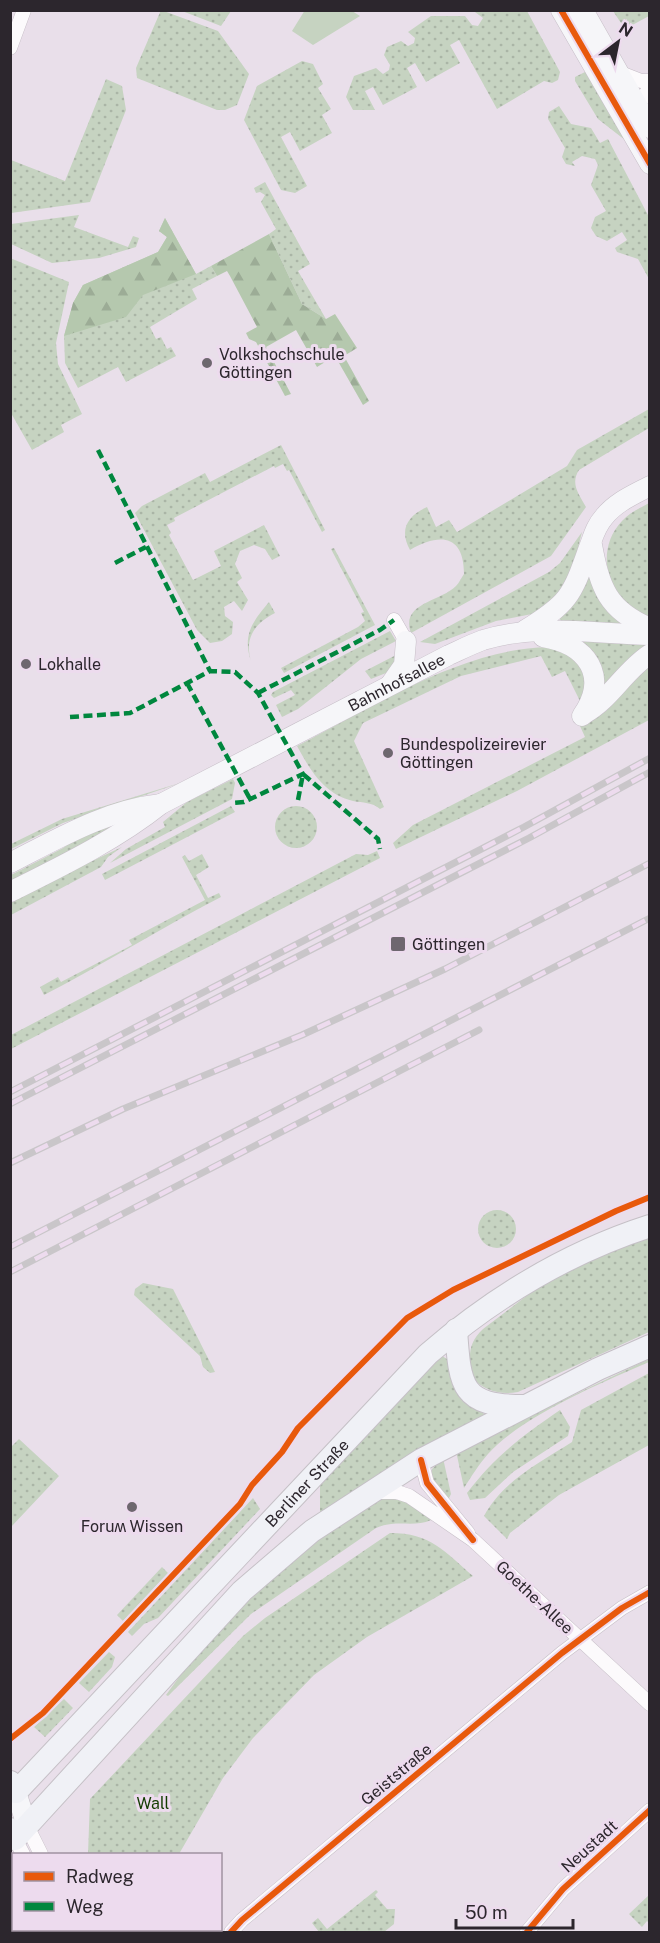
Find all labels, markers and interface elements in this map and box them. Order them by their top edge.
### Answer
north arrow [588,12,648,72]
text: N [615,18,636,41]
place label: Volkshochschule Göttingen [219,345,345,382]
marker: Volkshochschule Göttingen [200,356,214,370]
street label: Bahnhofsallee [345,650,448,716]
place label: Lokhalle [38,655,101,674]
marker: Lokhalle [19,657,33,671]
place label: Bundespolizeirevier Göttingen [400,735,546,772]
marker: Bundespolizeirevier Göttingen [381,746,395,760]
marker: Göttingen [389,935,407,953]
place label: Göttingen [412,935,485,954]
street label: Berliner Straße [261,1435,353,1531]
marker: Foruʍ Wissen [125,1500,139,1514]
place label: Foruʍ Wissen [81,1517,183,1536]
street label: Goethe-Allee [492,1557,577,1638]
street label: Geiststraße [357,1739,435,1809]
park label: Wall [137,1794,170,1813]
street label: Neustadt [557,1816,621,1877]
legend [12,1853,222,1931]
text: Radweg [66,1866,134,1887]
scale bar [456,1892,573,1930]
text: Weg [66,1896,104,1917]
text: 50 m [465,1902,508,1923]

